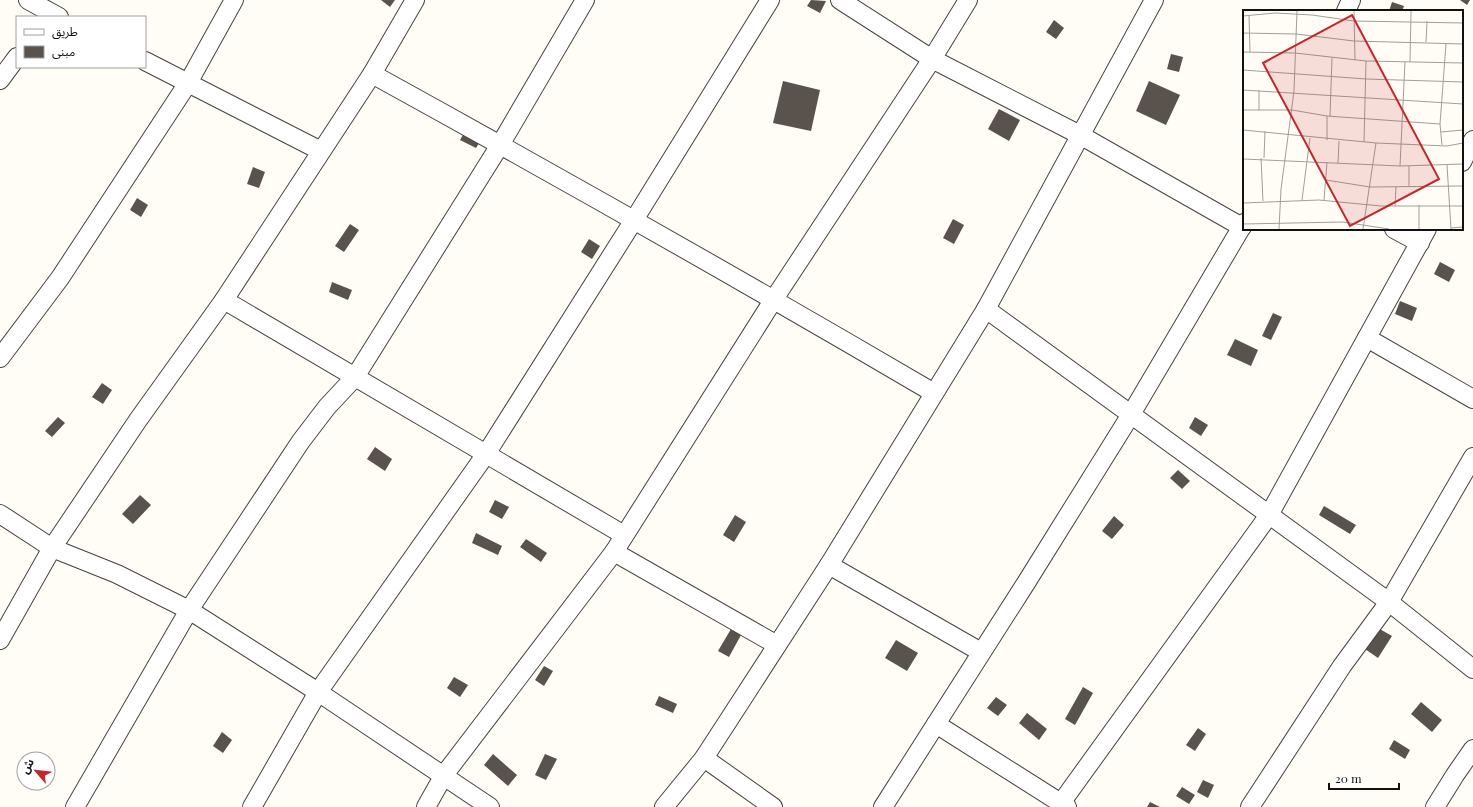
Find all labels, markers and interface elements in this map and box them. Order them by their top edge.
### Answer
inset map [1243,10,1463,230]
legend [16,16,146,68]
text: طريق [52,23,78,40]
text: مبنى [52,43,75,59]
north arrow [16,751,56,791]
text: ش [17,756,37,776]
scale bar [1329,765,1399,791]
text: 20 m [1335,770,1362,786]

